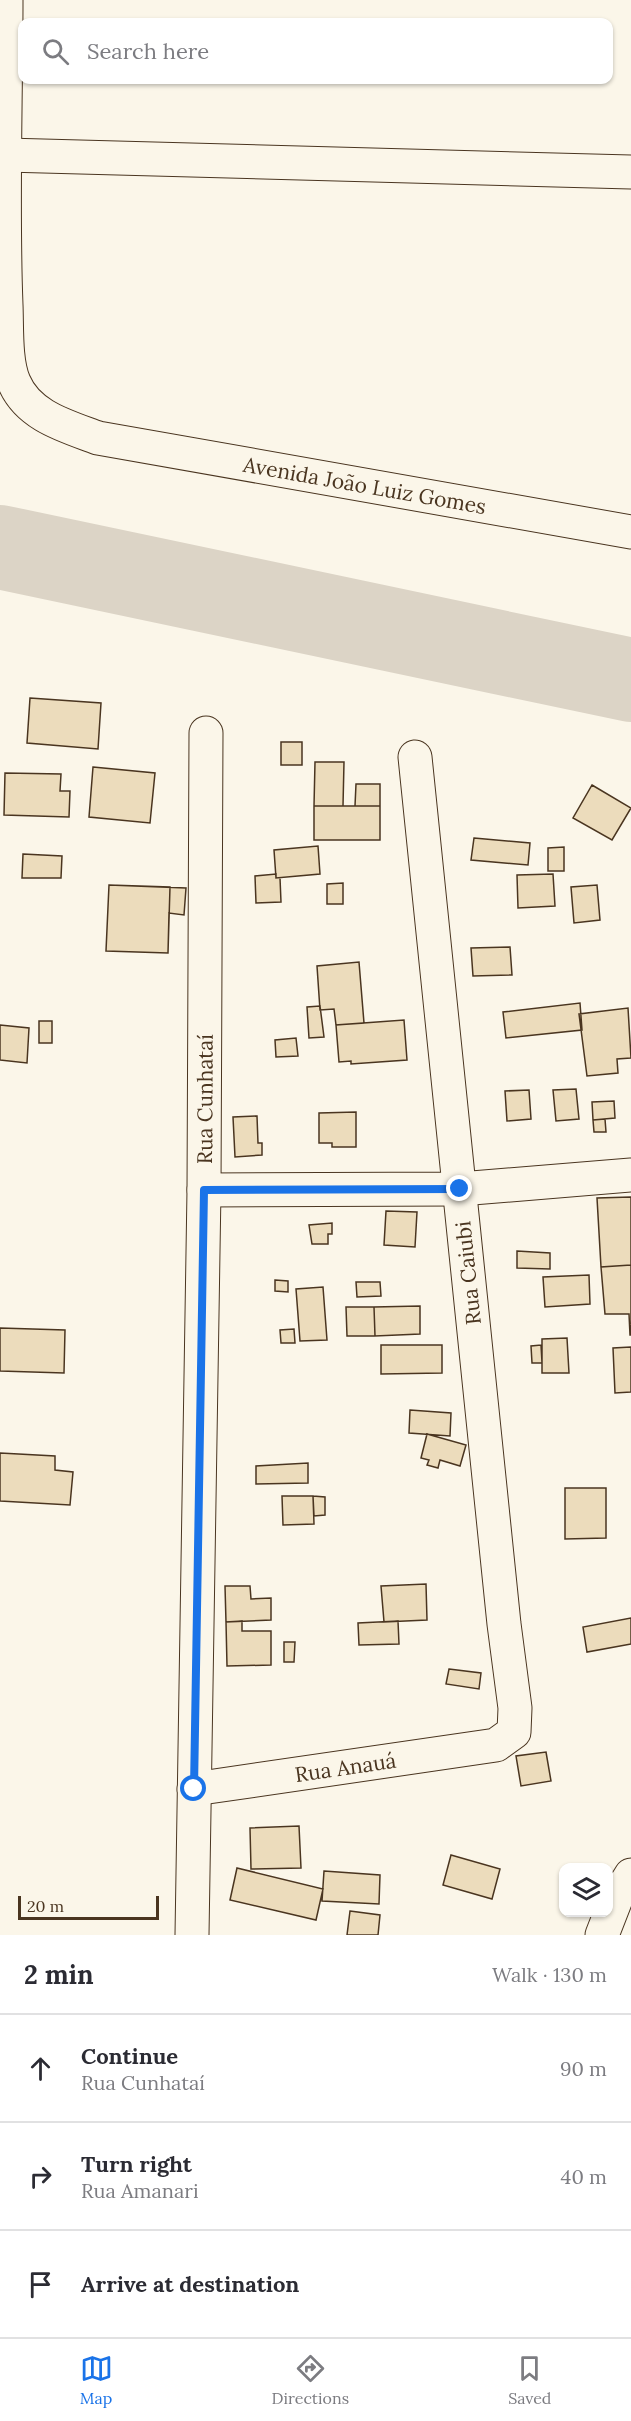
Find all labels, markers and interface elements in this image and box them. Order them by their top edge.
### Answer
search box [18,18,613,84]
icon: search [39,35,72,68]
text: Search here [87,37,209,65]
street label: Avenida João Luiz Gomes [240,450,488,520]
street label: Rua Cunhataí [191,1034,218,1164]
route end [446,1175,472,1201]
street label: Rua Caiubi [449,1220,487,1326]
street label: Rua Anauá [293,1746,398,1788]
route start [180,1775,206,1801]
map controls [559,1863,613,1917]
button: layers [559,1863,613,1917]
scale bar [18,1893,159,1920]
text: 20 m [27,1896,64,1916]
text: 2 min [24,1958,94,1991]
text: Walk · 130 m [492,1962,607,1987]
text: Continue [81,2042,178,2070]
icon: ahead [24,2052,57,2085]
text: 90 m [560,2056,607,2081]
text: Rua Cunhataí [81,2070,205,2095]
text: Turn right [81,2150,192,2178]
icon: right [24,2160,57,2193]
text: 40 m [561,2164,607,2189]
text: Rua Amanari [81,2178,199,2203]
icon: arrive [24,2268,57,2301]
text: Arrive at destination [81,2270,299,2298]
tab: Map [80,2352,113,2408]
tab: Directions [272,2352,349,2408]
tab: Saved [508,2352,551,2408]

